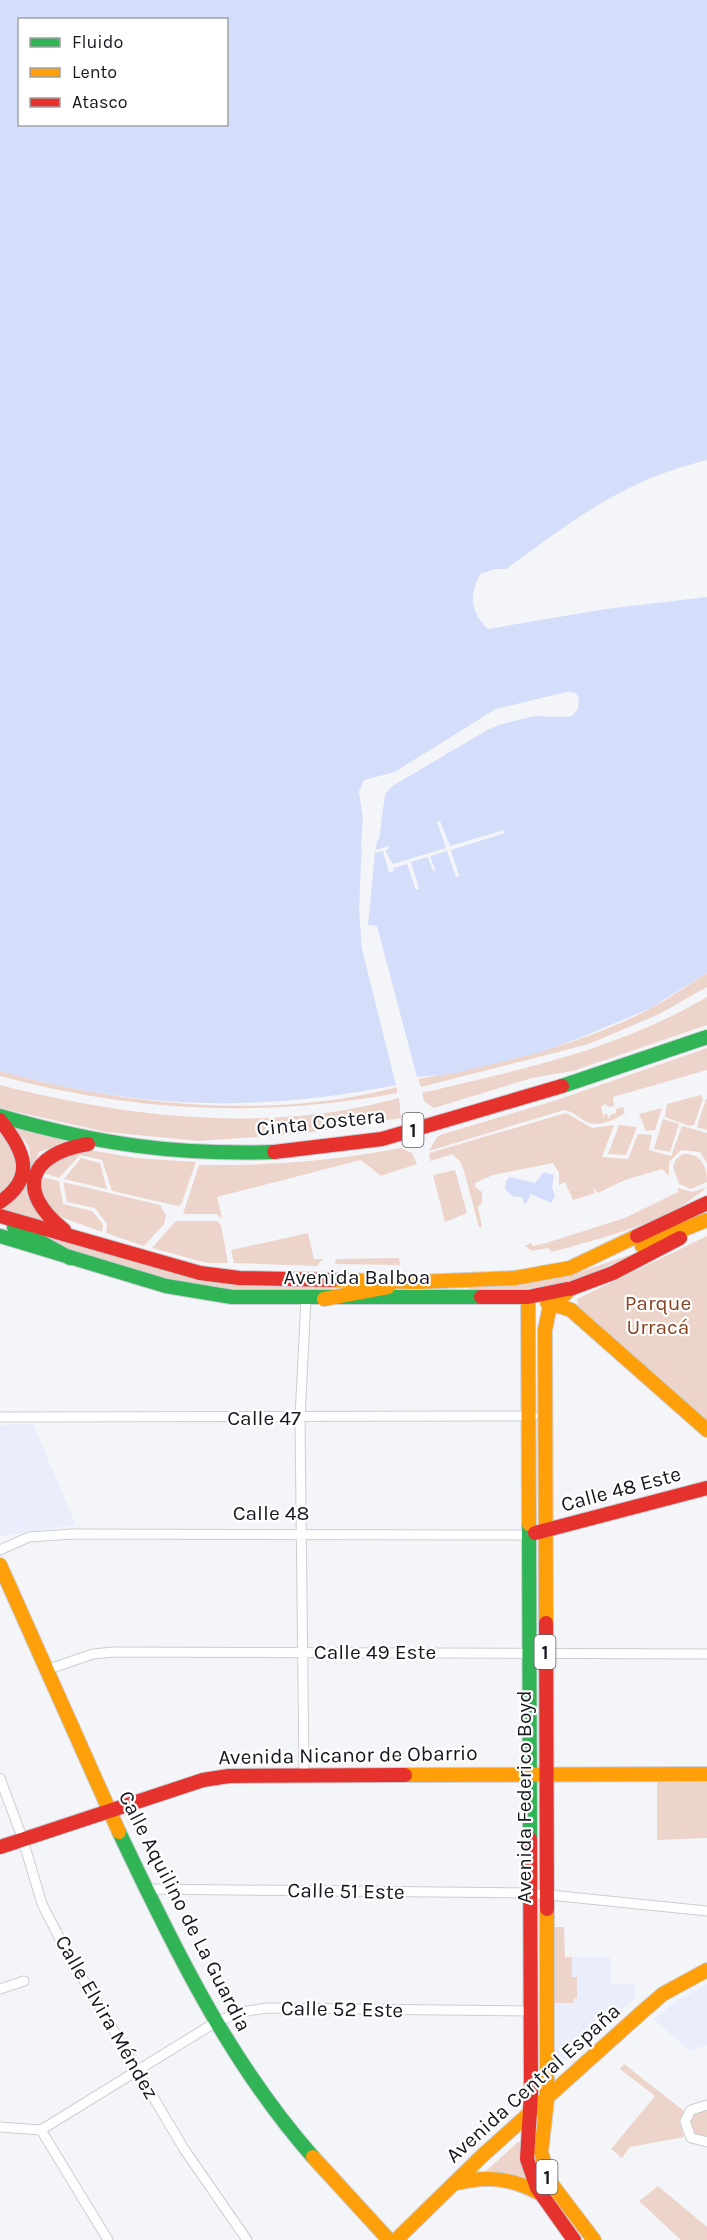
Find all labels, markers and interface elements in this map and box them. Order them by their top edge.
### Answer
legend [18,18,228,126]
text: Fluido [72,31,123,53]
text: Lento [72,61,117,83]
text: Atasco [72,91,128,113]
street label: Cinta Costera [255,1103,387,1141]
road number: 1 [402,1113,424,1147]
street label: Avenida Balboa [284,1265,430,1289]
park label: Parque Urracá [625,1291,691,1339]
street label: Calle 47 [227,1406,301,1430]
street label: Calle 48 Este [558,1461,684,1517]
street label: Calle 48 [233,1501,309,1525]
road number: 1 [534,1635,556,1669]
street label: Calle 49 Este [314,1640,436,1664]
street label: Avenida Federico Boyd [512,1690,536,1904]
street label: Avenida Nicanor de Obarrio [218,1741,478,1769]
street label: Calle Aquilino de La Guardia [114,1787,256,2035]
street label: Calle 51 Este [287,1878,405,1904]
street label: Calle Elvira Méndez [50,1931,164,2103]
street label: Calle 52 Este [281,1996,403,2022]
street label: Avenida Central España [441,1998,625,2168]
road number: 1 [536,2160,558,2194]

